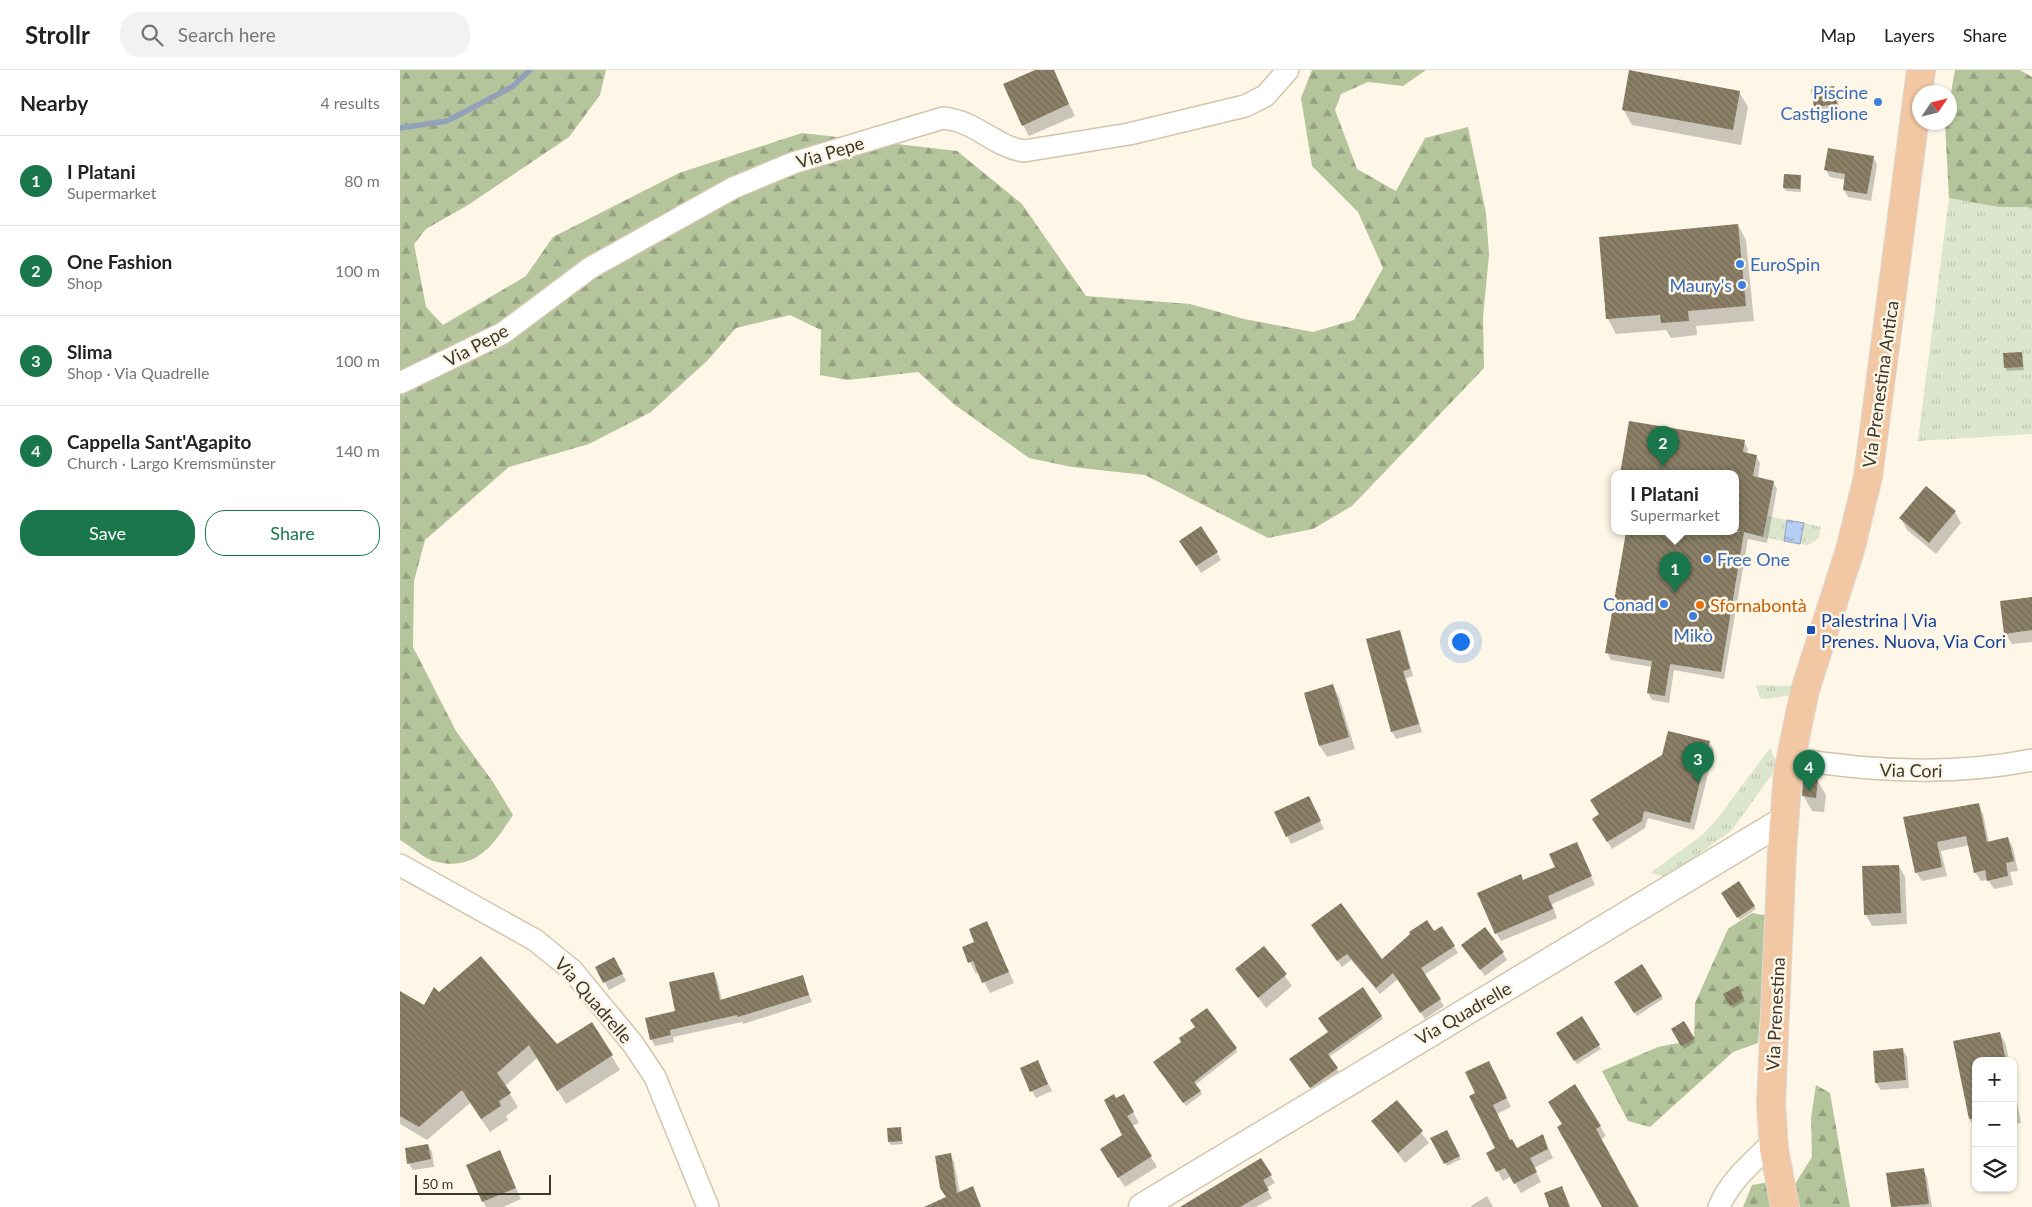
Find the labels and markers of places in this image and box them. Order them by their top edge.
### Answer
place label: Piscine Castiglione [1780,81,1868,124]
marker: Piscine Castiglione [1872,96,1884,108]
place label: EuroSpin [1750,253,1820,275]
marker: EuroSpin [1734,258,1746,270]
place label: Maury's [1669,274,1732,296]
marker: Maury's [1736,279,1748,291]
pin: 2 [1647,426,1679,467]
place label: Free One [1717,548,1790,570]
pin: 1 [1659,552,1691,593]
marker: Free One [1701,553,1713,565]
place label: Conad [1603,593,1654,615]
place label: Sfornabontà [1710,594,1807,616]
marker: Conad [1658,598,1670,610]
marker: Sfornabontà [1694,599,1706,611]
place label: Palestrina | Via Prenes. Nuova, Via Cori [1821,609,2006,652]
marker: Mikò [1687,610,1699,622]
place label: Mikò [1673,624,1713,646]
marker: Palestrina | Via Prenes. Nuova, Via Cori [1805,624,1817,636]
pin: 3 [1682,742,1714,783]
pin: 4 [1793,750,1825,791]

